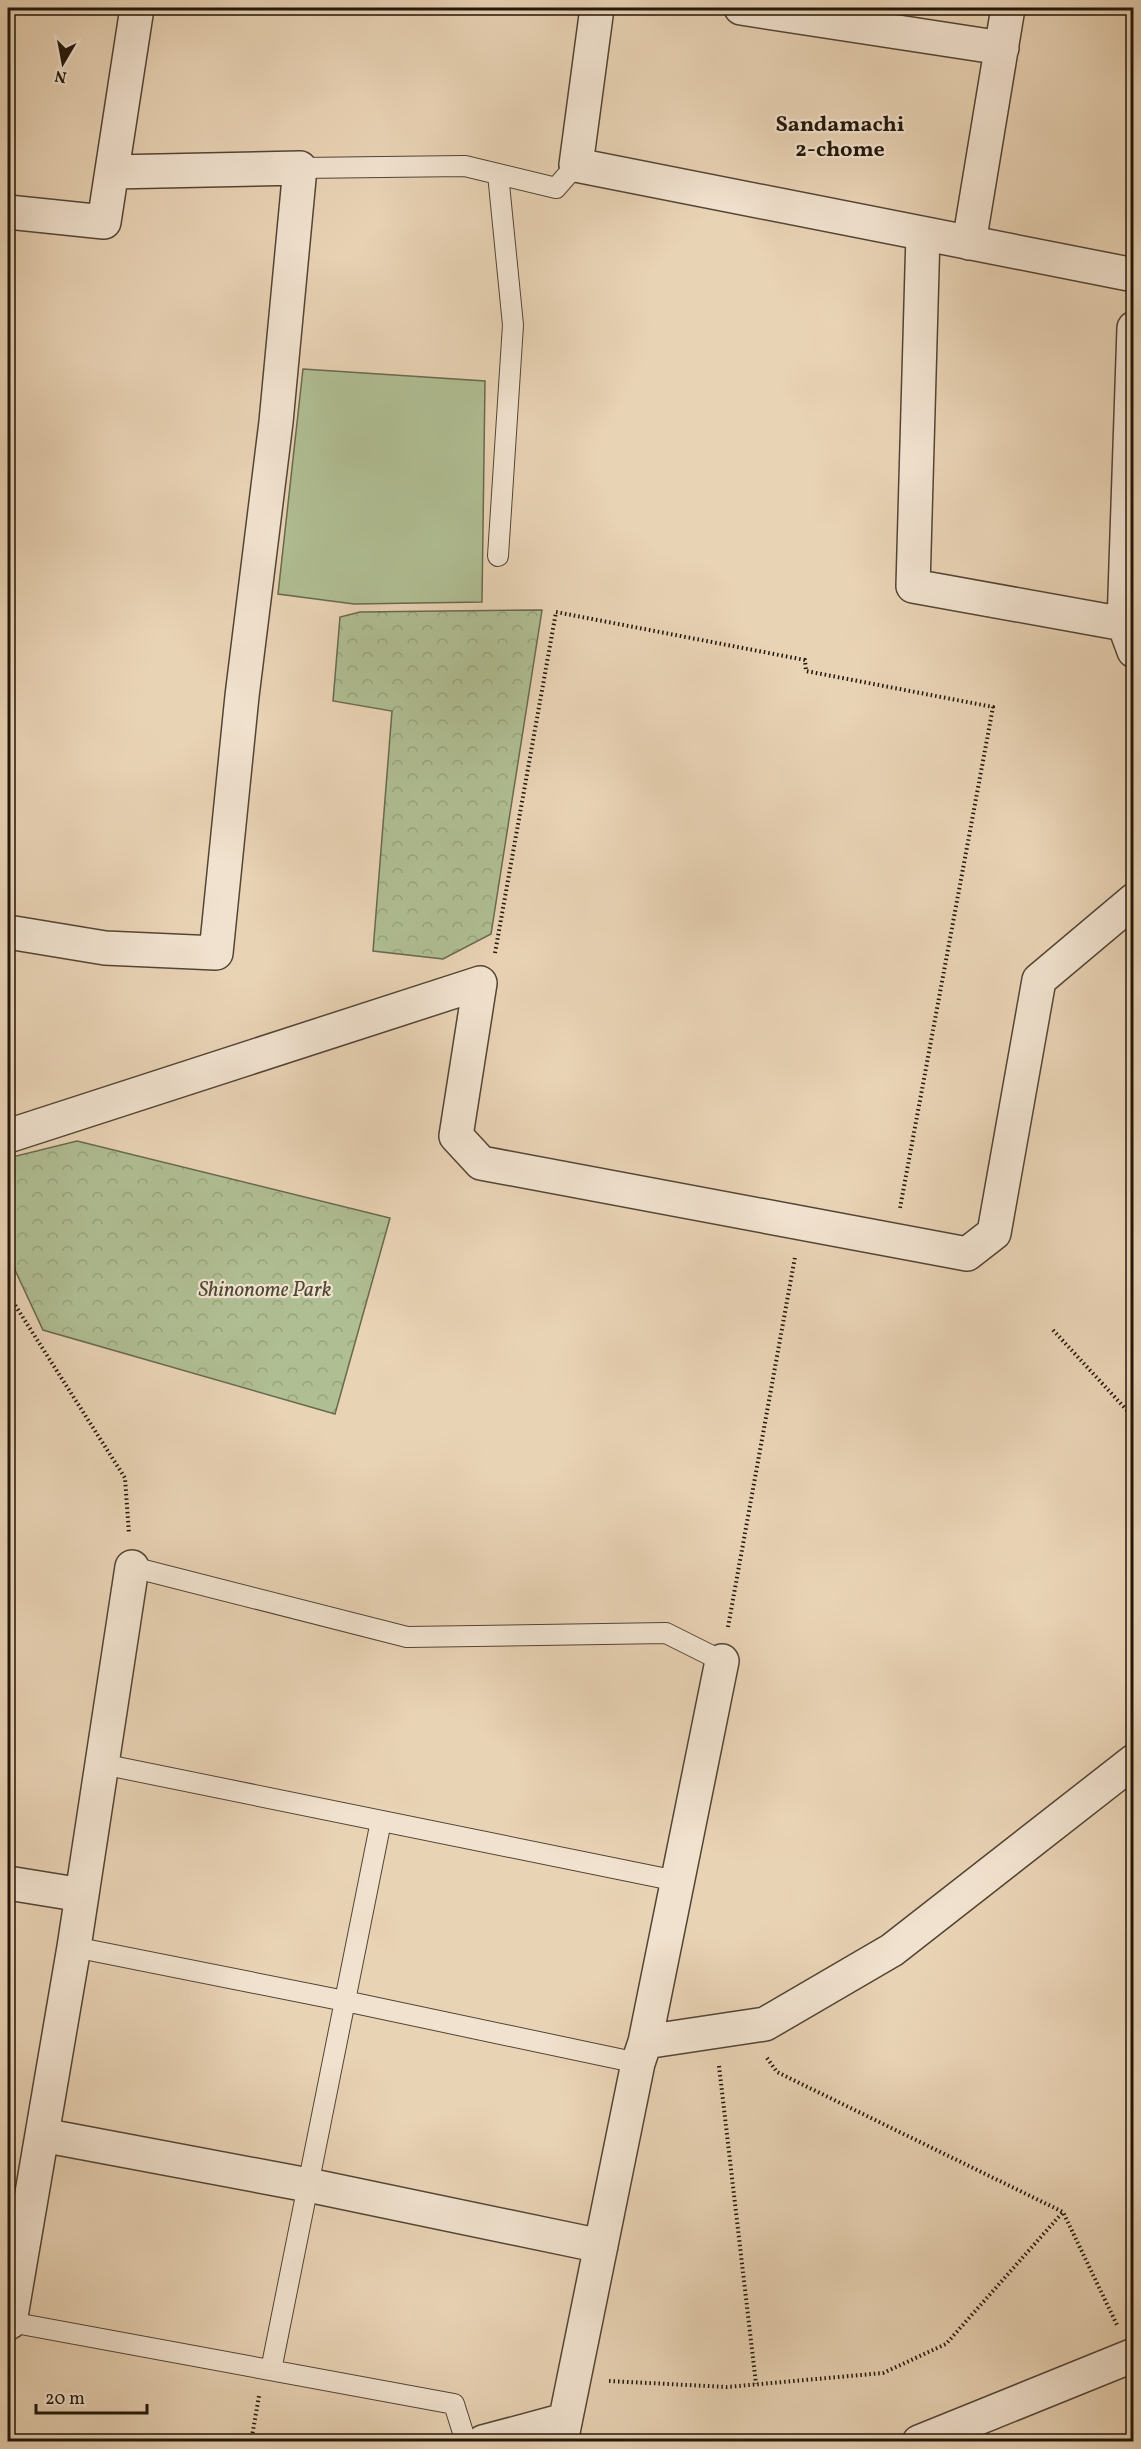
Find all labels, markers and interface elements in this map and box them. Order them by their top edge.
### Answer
north arrow [33,33,93,93]
text: N [53,64,68,88]
district label: Sandamachi 2-chome [775,110,905,166]
park label: Shinonome Park [198,1276,332,1305]
scale bar [36,2377,147,2415]
text: 20 m [45,2387,85,2412]

